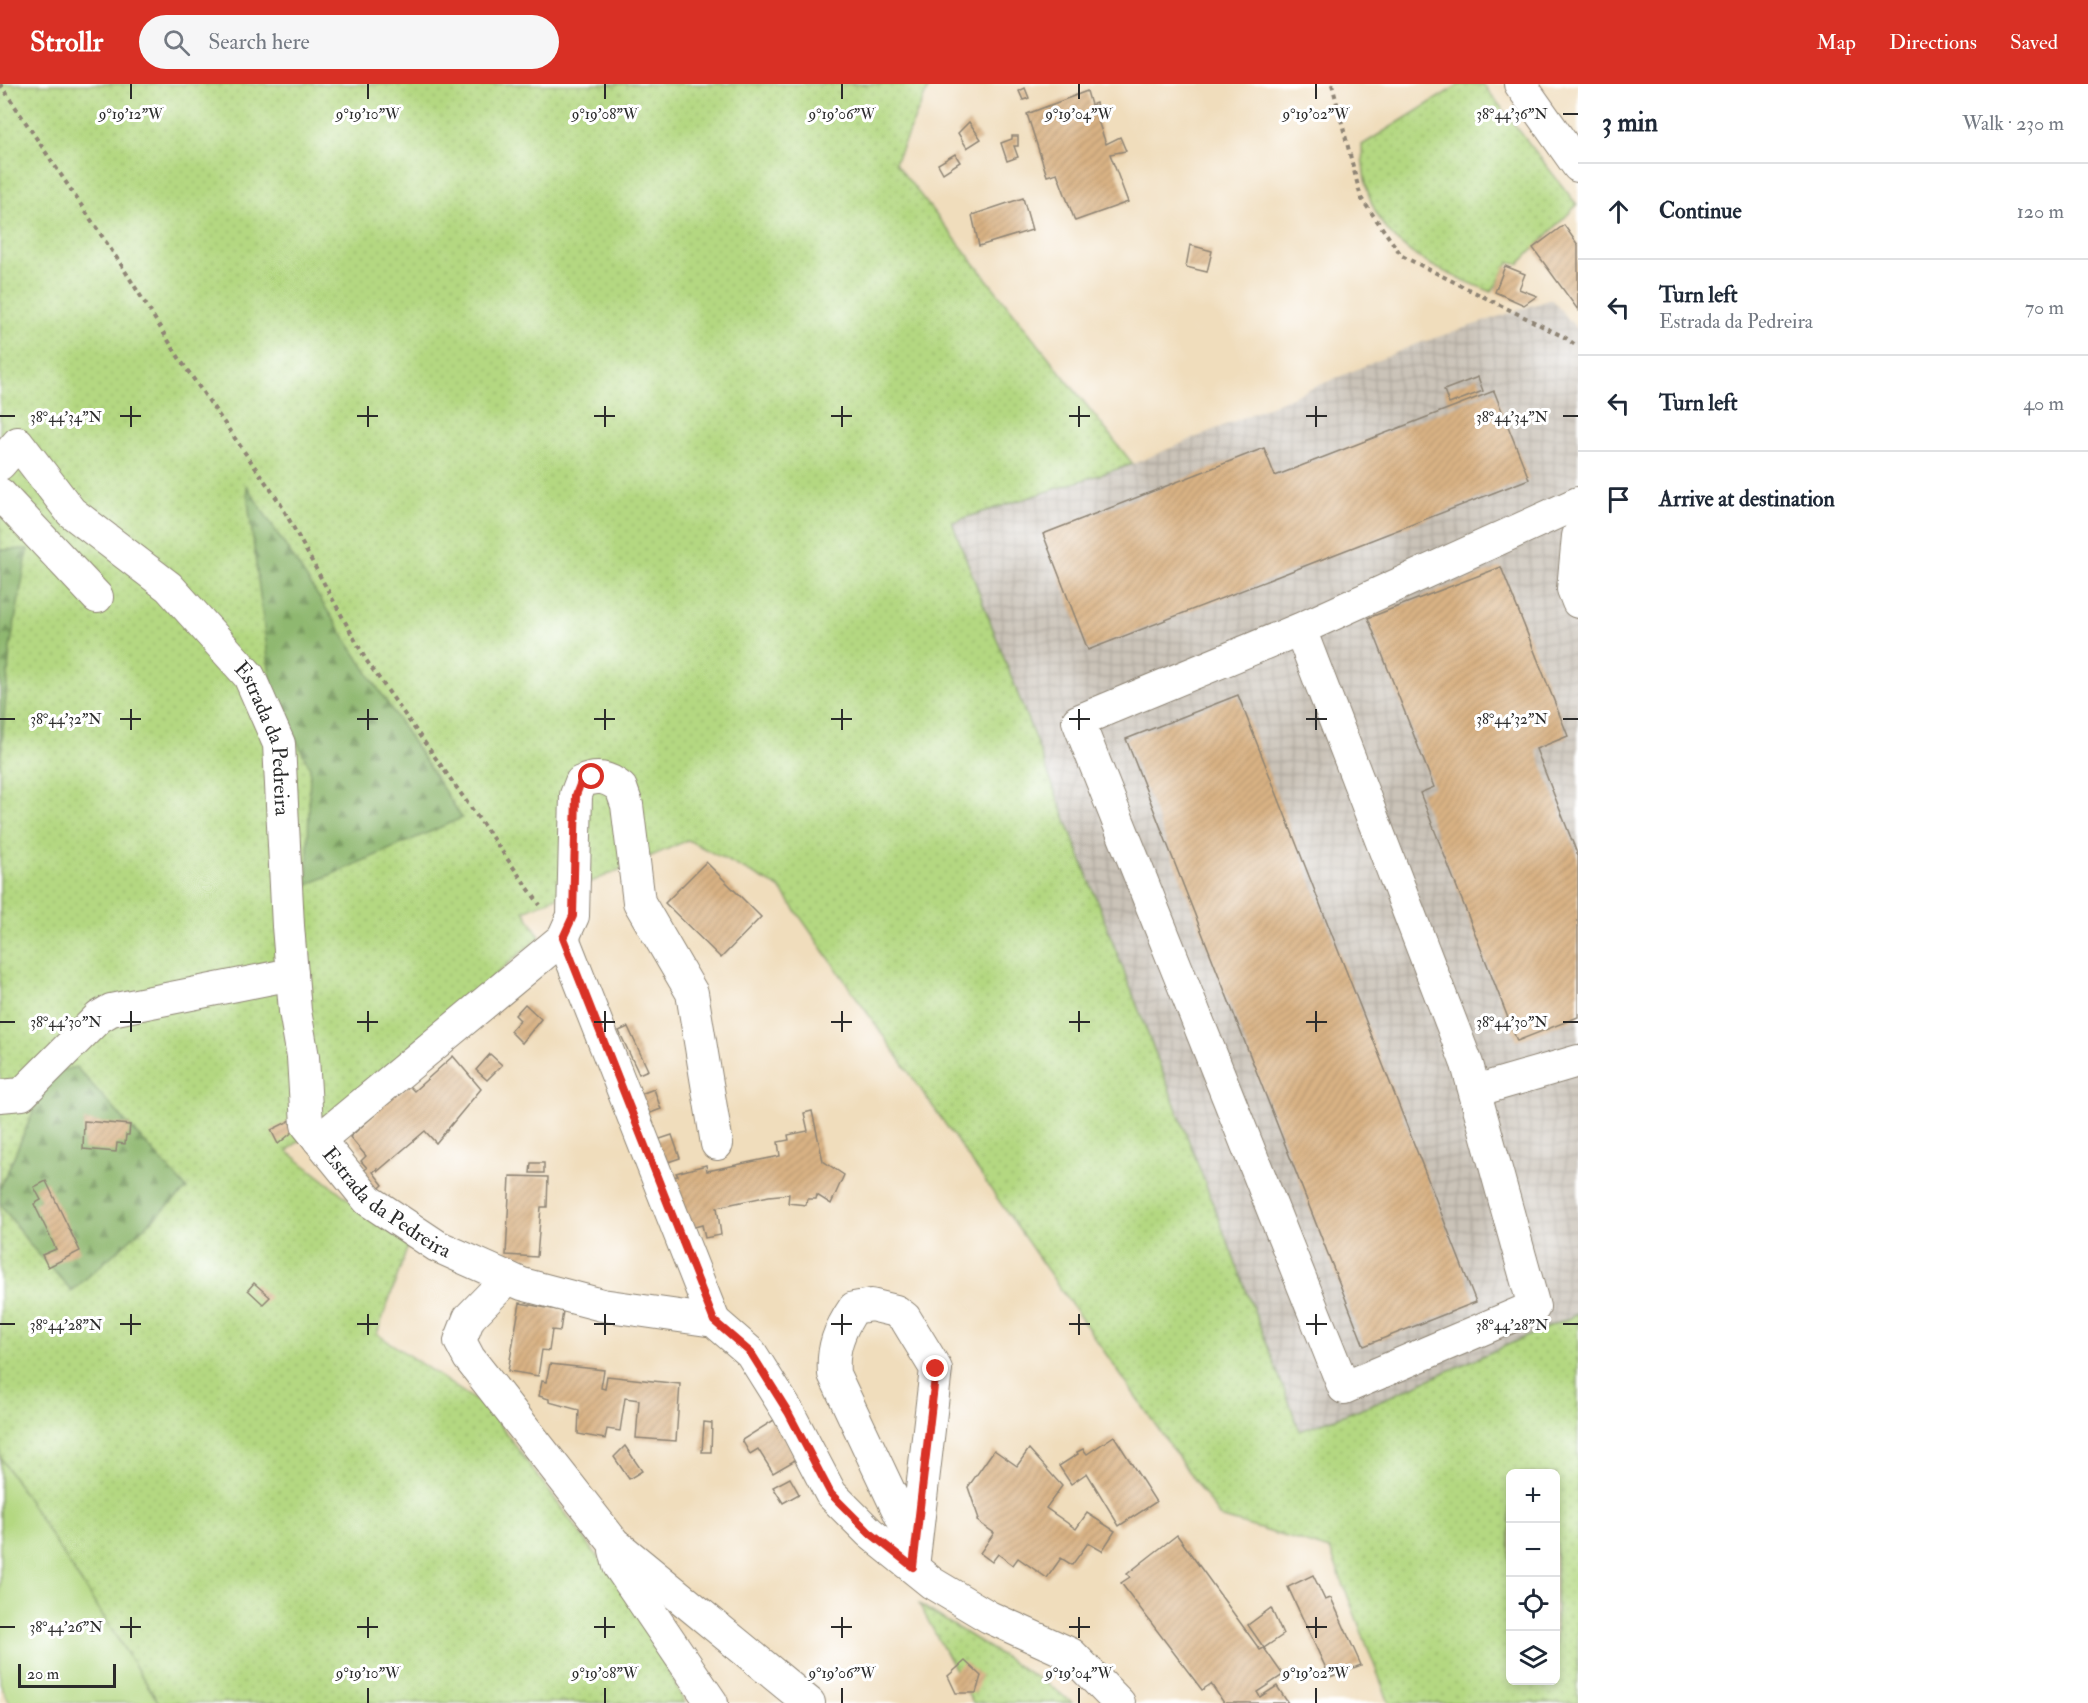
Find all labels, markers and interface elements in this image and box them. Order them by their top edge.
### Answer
search box [139,15,559,69]
text: Strollr [30,25,103,60]
icon: search [160,26,193,59]
text: Search here [208,28,310,56]
text: Map [1816,29,1856,56]
text: Directions [1889,29,1977,56]
text: Saved [2010,29,2058,56]
text: 9°19'12"W [98,105,164,124]
text: 9°19'10"W [335,105,401,124]
text: 9°19'08"W [571,105,639,124]
text: 9°19'06"W [808,105,876,124]
text: 9°19'04"W [1044,105,1113,124]
text: 9°19'02"W [1282,105,1350,124]
text: 38°44'36"N [1476,105,1548,124]
text: 3 min [1602,107,1658,139]
text: Walk · 230 m [1962,111,2064,136]
icon: ahead [1602,195,1635,228]
text: Continue [1659,197,1742,225]
text: 120 m [2017,199,2064,224]
text: Turn left [1659,281,1738,309]
icon: left [1602,291,1635,324]
text: 70 m [2025,295,2064,320]
text: Estrada da Pedreira [1659,309,1813,334]
icon: left [1602,387,1635,420]
text: Turn left [1659,389,1738,417]
text: 40 m [2023,391,2064,416]
text: 38°44'34"N [30,408,103,427]
text: 38°44'34"N [1476,408,1549,427]
icon: arrive [1602,483,1635,516]
text: Arrive at destination [1659,485,1835,513]
street label: Estrada da Pedreira [228,655,296,817]
text: 38°44'32"N [30,710,102,729]
text: 38°44'32"N [1476,710,1548,729]
route start [578,763,604,789]
text: 38°44'30"N [30,1013,102,1032]
text: 38°44'30"N [1476,1013,1548,1032]
street label: Estrada da Pedreira [317,1141,456,1264]
text: 38°44'28"N [30,1316,103,1335]
text: 38°44'28"N [1476,1316,1549,1335]
route end [922,1355,948,1381]
map controls [1506,1469,1560,1685]
button: + [1506,1469,1560,1523]
button: − [1506,1523,1560,1577]
button: locate [1506,1577,1560,1631]
text: 38°44'26"N [29,1618,103,1637]
button: layers [1506,1631,1560,1685]
scale bar [18,1661,116,1688]
text: 20 m [27,1664,59,1684]
text: 9°19'10"W [335,1664,401,1683]
text: 9°19'08"W [571,1664,639,1683]
text: 9°19'06"W [808,1664,876,1683]
text: 9°19'04"W [1044,1664,1113,1683]
text: 9°19'02"W [1282,1664,1350,1683]

